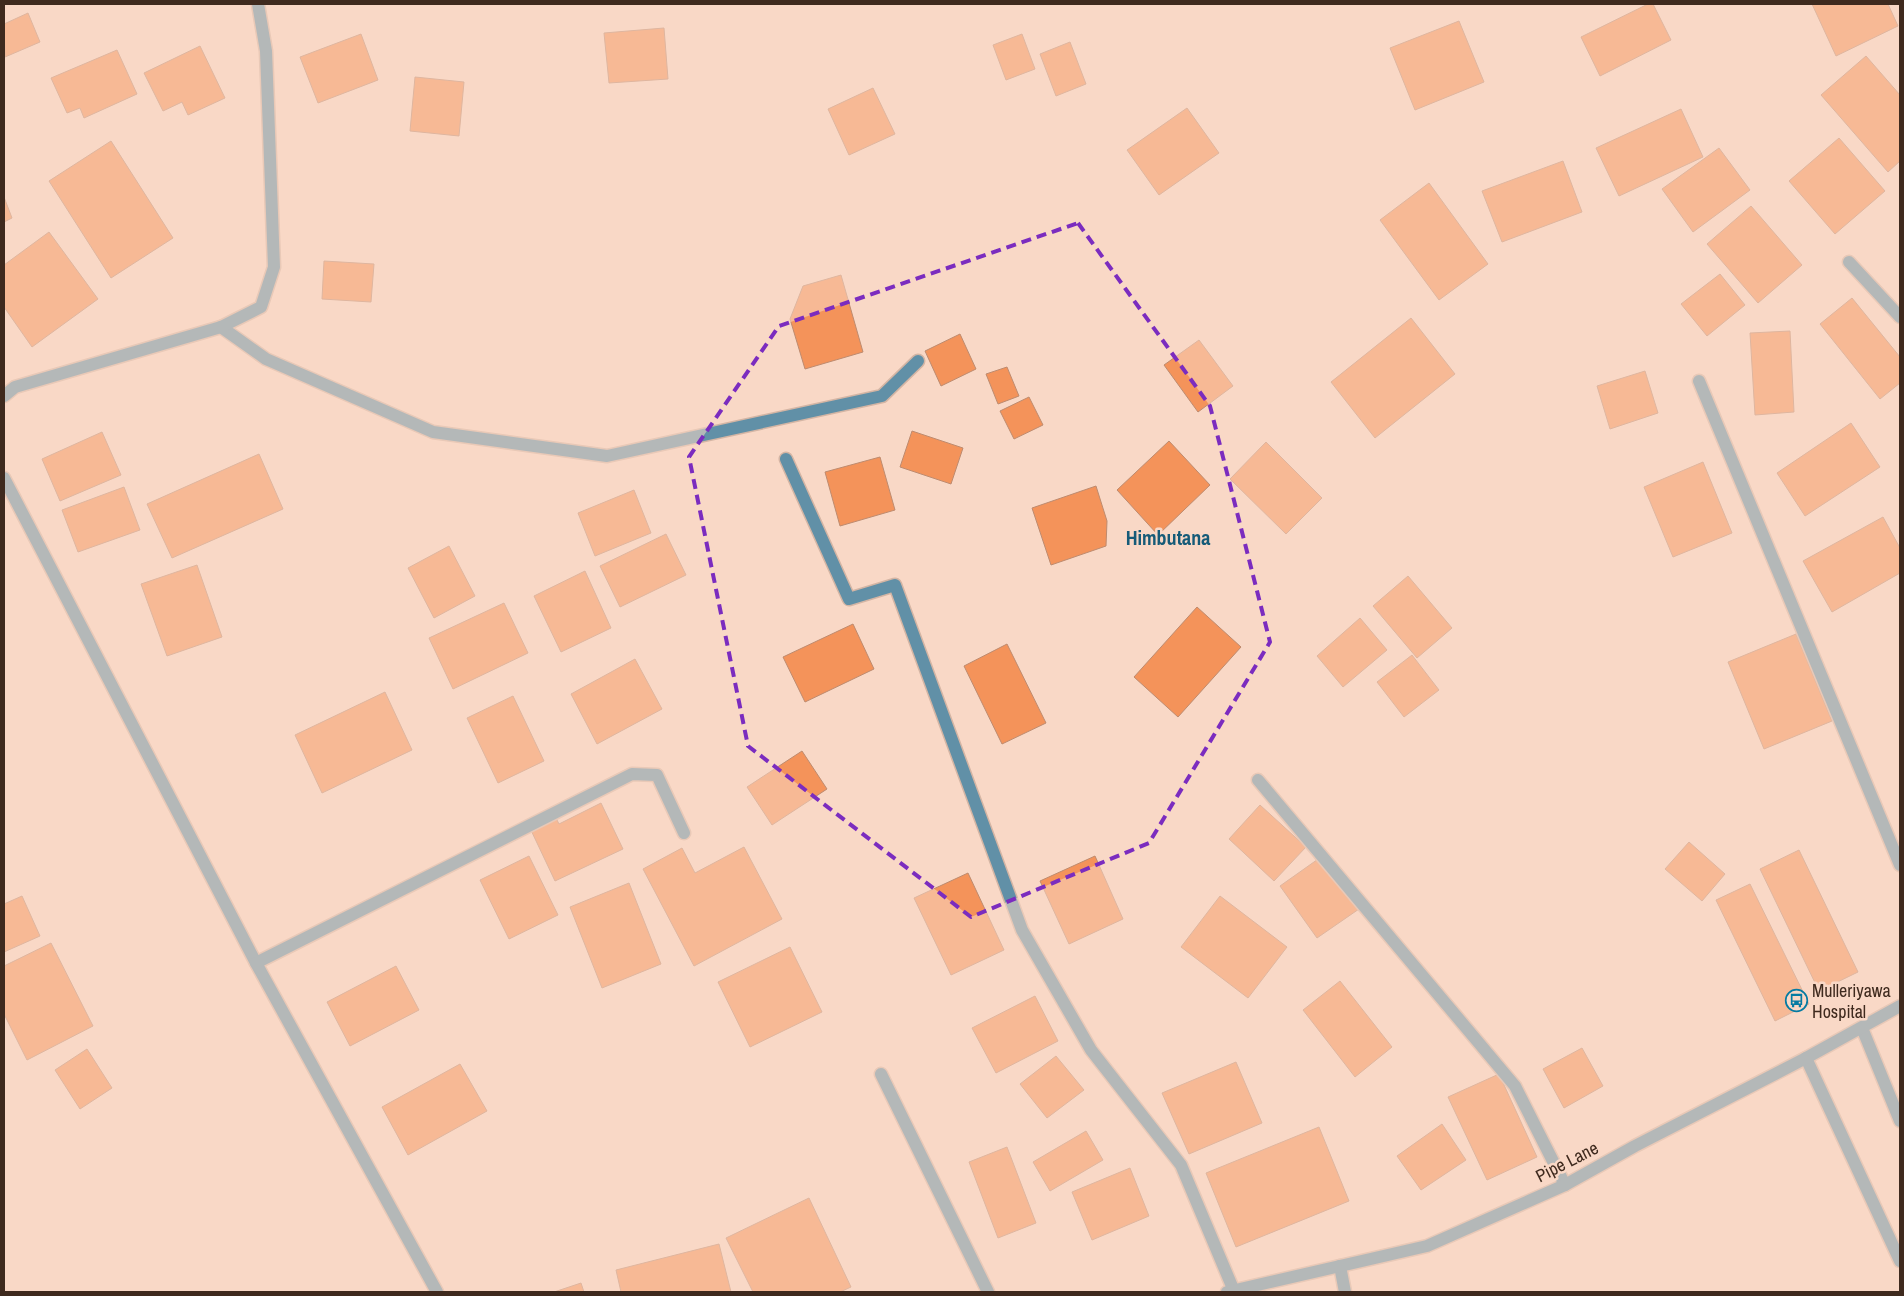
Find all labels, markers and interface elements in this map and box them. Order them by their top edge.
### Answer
district label: Himbutana [1126,524,1210,551]
place label: Mulleriyawa Hospital [1812,978,1891,1024]
bus stop icon: Mulleriyawa Hospital [1784,989,1808,1013]
street label: Pipe Lane [1531,1135,1602,1188]

